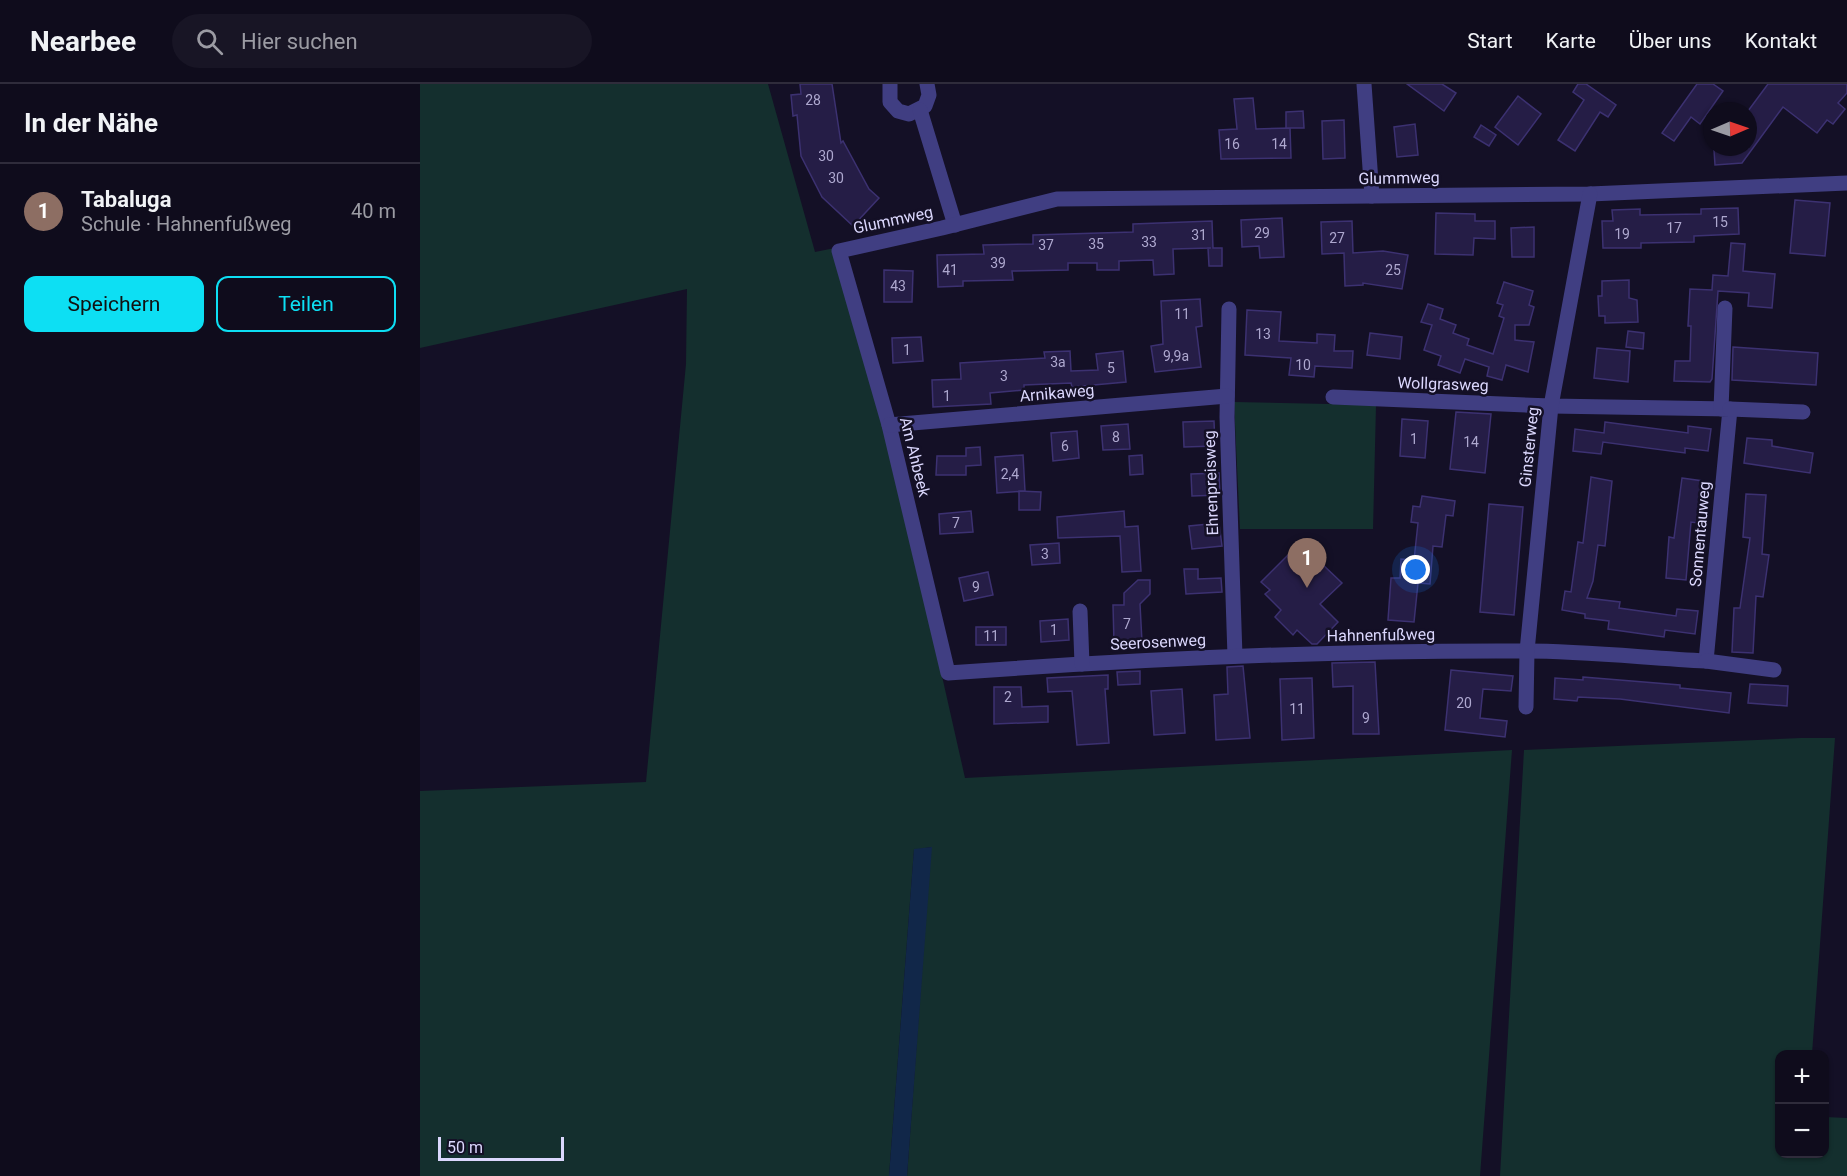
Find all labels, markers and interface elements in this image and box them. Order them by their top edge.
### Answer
search box [172,14,592,68]
text: Nearbee [30,25,136,58]
icon: search [193,25,226,58]
text: Hier suchen [241,29,358,54]
text: Start [1467,29,1513,53]
text: Karte [1546,29,1596,53]
text: Über uns [1629,29,1712,53]
text: Kontakt [1745,29,1817,53]
house number: 28 [805,92,821,108]
north arrow [1703,102,1757,156]
text: In der Nähe [24,108,158,138]
house number: 16 [1224,136,1240,152]
house number: 14 [1271,136,1287,152]
house number: 30 [818,148,834,164]
street label: Glummweg [1358,168,1440,188]
house number: 30 [828,170,844,186]
text: Tabaluga [81,187,171,212]
text: 1 [38,199,49,223]
text: 40 m [351,199,396,223]
street label: Glummweg [851,202,935,238]
text: Schule · Hahnenfußweg [81,212,292,236]
house number: 15 [1712,214,1728,230]
house number: 17 [1666,220,1682,236]
house number: 29 [1254,225,1270,241]
house number: 19 [1614,226,1630,242]
house number: 31 [1191,227,1207,243]
house number: 27 [1329,230,1345,246]
house number: 33 [1141,234,1157,250]
house number: 35 [1088,236,1104,252]
house number: 37 [1038,237,1054,253]
house number: 39 [990,255,1006,271]
house number: 41 [942,262,958,278]
house number: 25 [1385,262,1401,278]
button: Speichern [24,276,204,332]
button: Teilen [216,276,396,332]
house number: 43 [890,278,906,294]
house number: 11 [1174,306,1190,322]
house number: 13 [1255,326,1271,342]
house number: 1 [903,342,911,358]
house number: 9,9a [1163,348,1189,364]
house number: 3a [1050,354,1066,370]
house number: 10 [1295,357,1311,373]
house number: 5 [1107,360,1115,376]
house number: 3 [1000,368,1008,384]
street label: Wollgrasweg [1397,373,1489,395]
street label: Arnikaweg [1019,380,1095,406]
house number: 1 [943,388,951,404]
street label: Ginsterweg [1515,406,1543,488]
street label: Am Ahbeek [896,415,934,500]
house number: 8 [1112,429,1120,445]
street label: Ehrenpreisweg [1200,430,1222,536]
house number: 1 [1410,431,1418,447]
house number: 14 [1463,434,1479,450]
house number: 6 [1061,438,1069,454]
house number: 2,4 [1001,466,1019,482]
street label: Sonnentauweg [1686,480,1714,588]
house number: 7 [952,515,960,531]
pin: 1 [1288,538,1326,588]
house number: 3 [1041,546,1049,562]
your location [1401,555,1430,584]
house number: 9 [972,579,980,595]
house number: 7 [1123,616,1131,632]
house number: 1 [1050,622,1058,638]
street label: Hahnenfußweg [1327,625,1435,645]
house number: 11 [983,628,999,644]
street label: Seerosenweg [1110,630,1206,654]
house number: 2 [1004,689,1012,705]
house number: 20 [1456,695,1472,711]
house number: 11 [1289,701,1305,717]
house number: 9 [1362,710,1370,726]
map controls [1775,1050,1829,1158]
button: + [1775,1050,1829,1104]
button: − [1775,1104,1829,1158]
scale bar [438,1134,564,1162]
text: 50 m [447,1138,483,1157]

